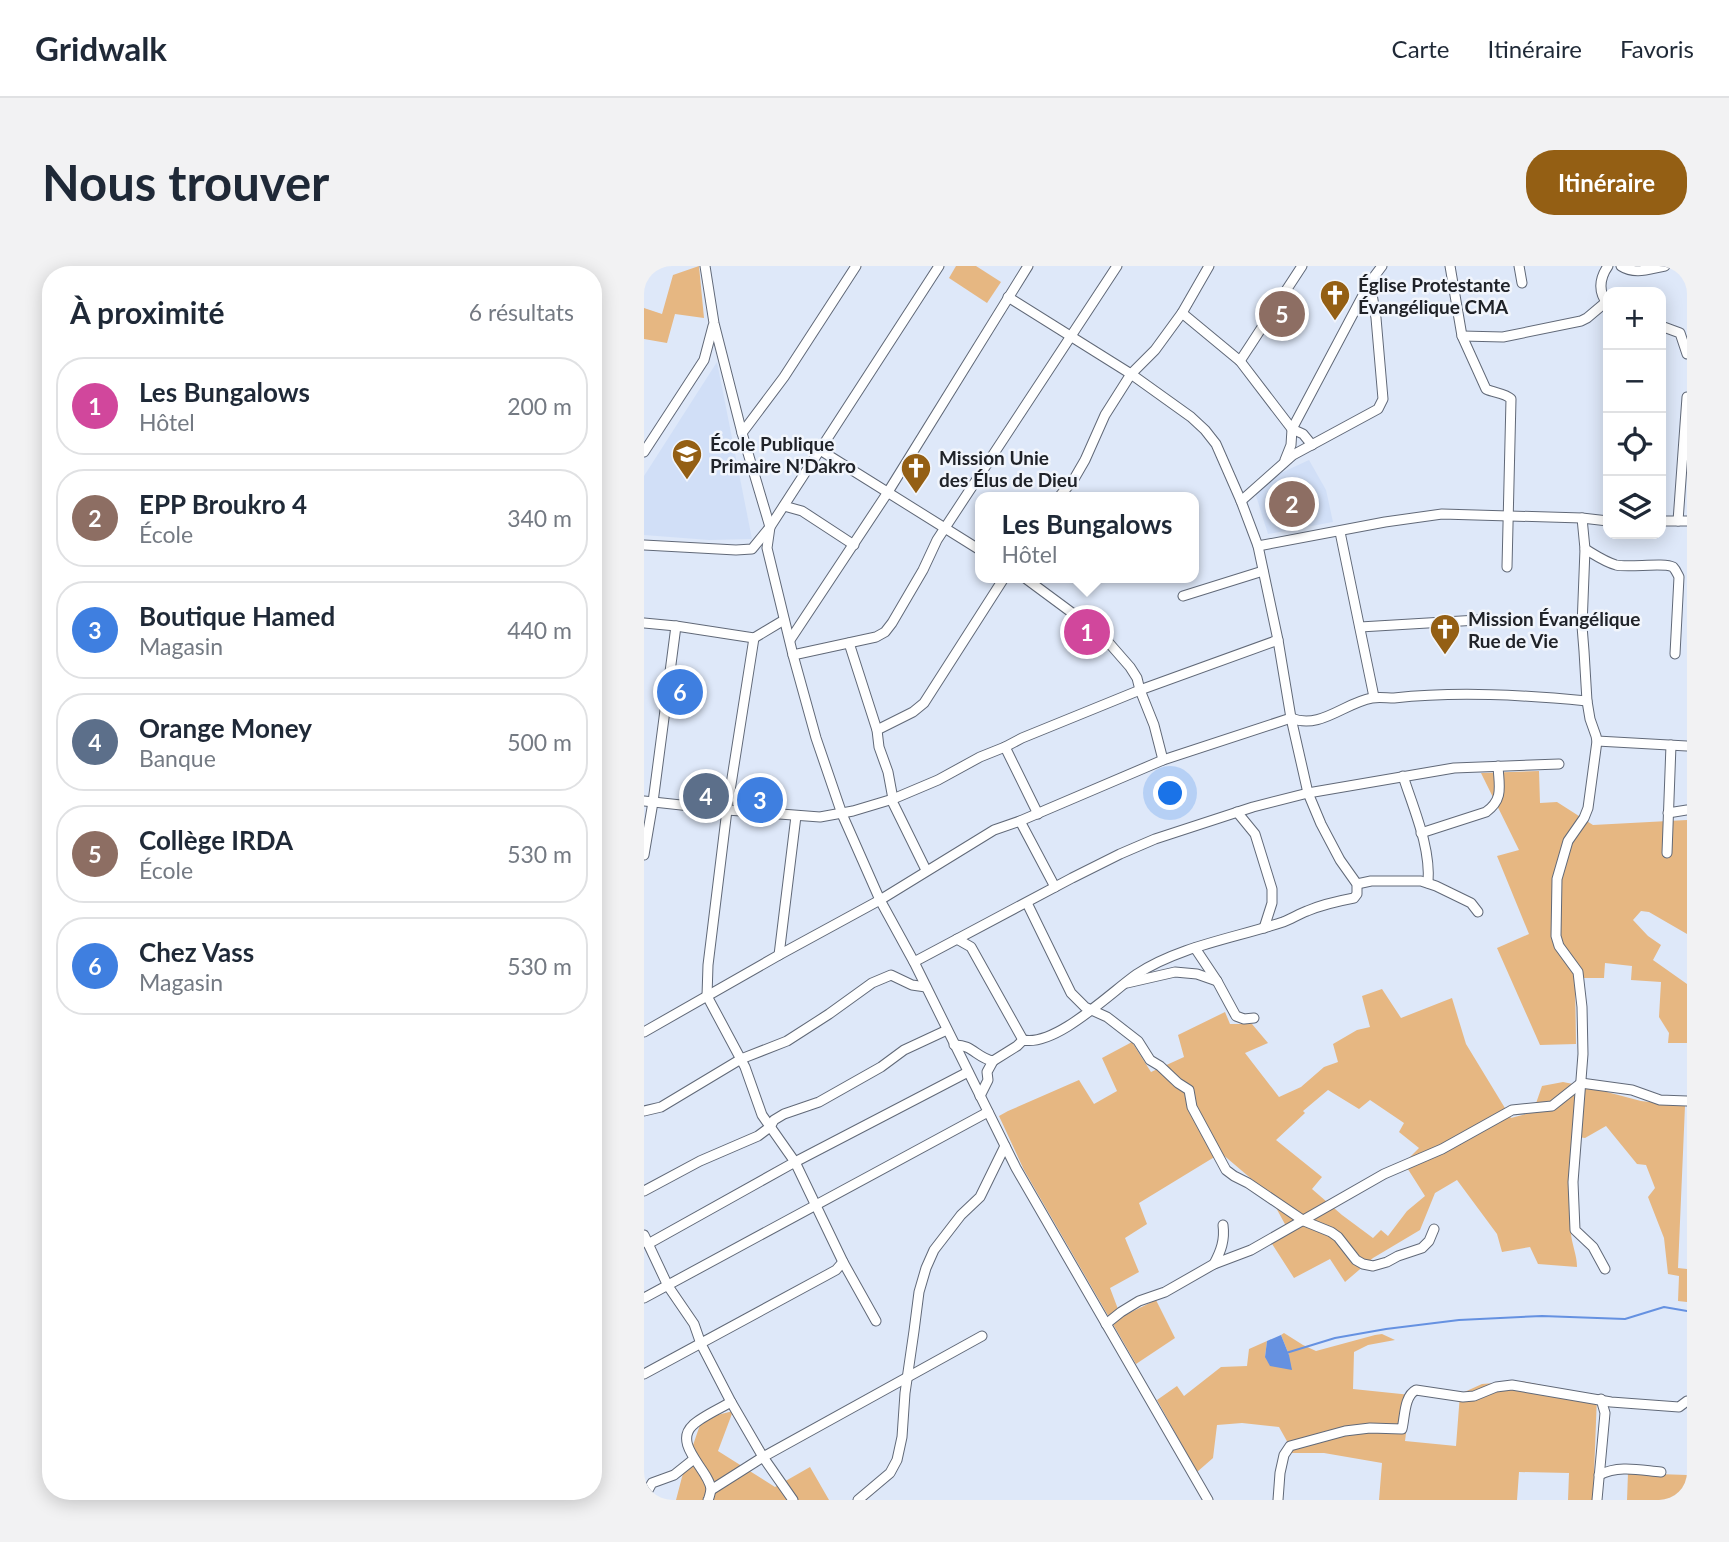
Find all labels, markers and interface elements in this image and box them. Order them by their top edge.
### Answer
text: Gridwalk [35,28,167,68]
text: Carte [1392,34,1450,63]
text: Itinéraire [1488,34,1582,63]
text: Favoris [1620,34,1694,63]
button: Itinéraire [1526,150,1687,215]
text: Nous trouver [42,153,329,211]
place label: Église Protestante Évangélique CMA [1358,273,1510,318]
church icon: Église Protestante Évangélique CMA [1318,278,1352,322]
map controls [1603,287,1666,539]
button: + [1603,287,1666,350]
pin: 5 [1259,288,1305,340]
text: À proximité [70,294,225,330]
text: 6 résultats [469,298,574,326]
button: − [1603,350,1666,413]
text: Les Bungalows [139,376,310,408]
text: 1 [88,392,102,420]
text: 200 m [507,392,572,420]
text: Hôtel [139,408,195,436]
button: locate [1603,413,1666,476]
place label: École Publique Primaire N'Dakro [710,432,856,477]
school or university icon: École Publique Primaire N'Dakro [670,437,704,481]
place label: Mission Unie des Élus de Dieu [939,446,1078,491]
church icon: Mission Unie des Élus de Dieu [899,451,933,495]
button: layers [1603,476,1666,539]
pin: 2 [1269,478,1315,530]
text: EPP Broukro 4 [139,488,307,520]
popup [975,492,1199,583]
text: 2 [88,504,102,532]
text: 340 m [507,504,572,532]
text: Les Bungalows [1002,508,1172,540]
text: École [139,520,193,548]
text: Hôtel [1002,540,1057,568]
text: Boutique Hamed [139,600,335,632]
pin: 1 [1064,606,1110,658]
place label: Mission Évangélique Rue de Vie [1468,607,1640,652]
church icon: Mission Évangélique Rue de Vie [1428,612,1462,656]
text: 3 [88,616,102,644]
text: 440 m [507,616,572,644]
text: Magasin [139,632,223,660]
pin: 6 [657,666,703,718]
text: Orange Money [139,712,312,744]
text: 4 [88,728,102,756]
text: 500 m [507,728,572,756]
text: Banque [139,744,216,772]
pin: 4 [683,770,729,822]
pin: 3 [737,774,783,826]
your location [1153,776,1187,810]
text: Collège IRDA [139,824,293,856]
text: 5 [88,840,102,868]
text: 530 m [507,840,572,868]
text: École [139,856,193,884]
text: Chez Vass [139,936,254,968]
text: 6 [88,952,102,980]
text: 530 m [507,952,572,980]
text: Magasin [139,968,223,996]

